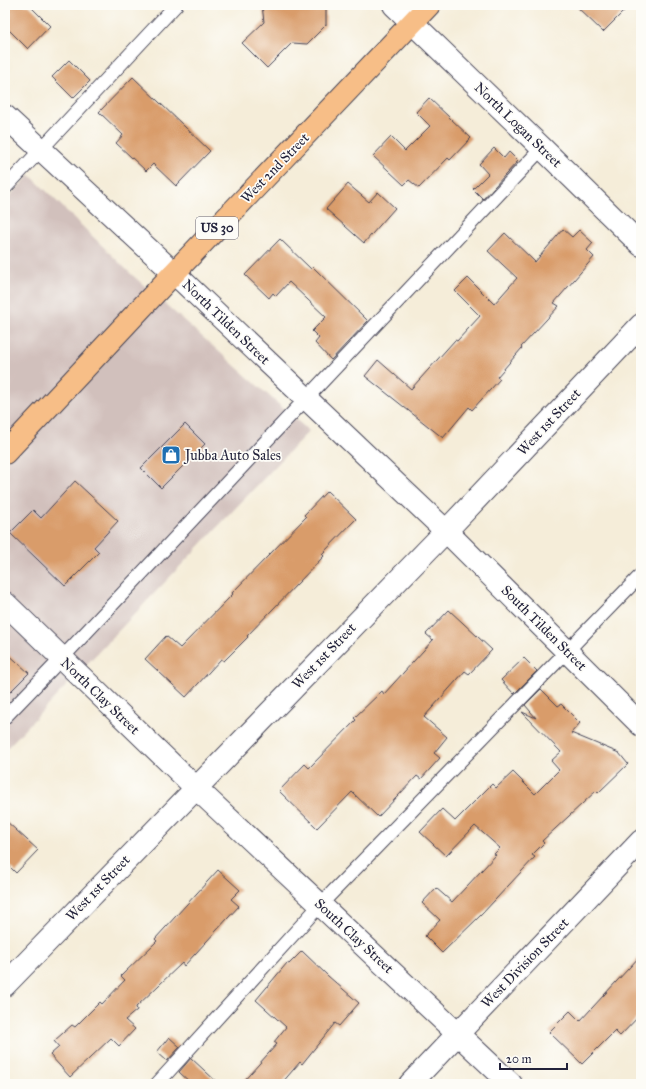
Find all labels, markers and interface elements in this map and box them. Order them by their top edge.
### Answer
street label: North Logan Street [471,79,565,171]
street label: West 2nd Street [237,129,313,207]
road number: US 30 [196,217,238,239]
street label: North Tilden Street [179,276,273,368]
street label: West 1st Street [514,385,584,459]
shop icon: Jubba Auto Sales [160,444,182,466]
place label: Jubba Auto Sales [183,447,281,465]
street label: South Tilden Street [498,582,590,674]
street label: West 1st Street [288,619,360,692]
street label: North Clay Street [57,654,143,738]
street label: West 1st Street [62,851,134,924]
street label: South Clay Street [311,895,397,977]
street label: West Division Street [478,914,572,1011]
scale bar [500,1045,567,1071]
text: 20 m [506,1052,532,1066]

